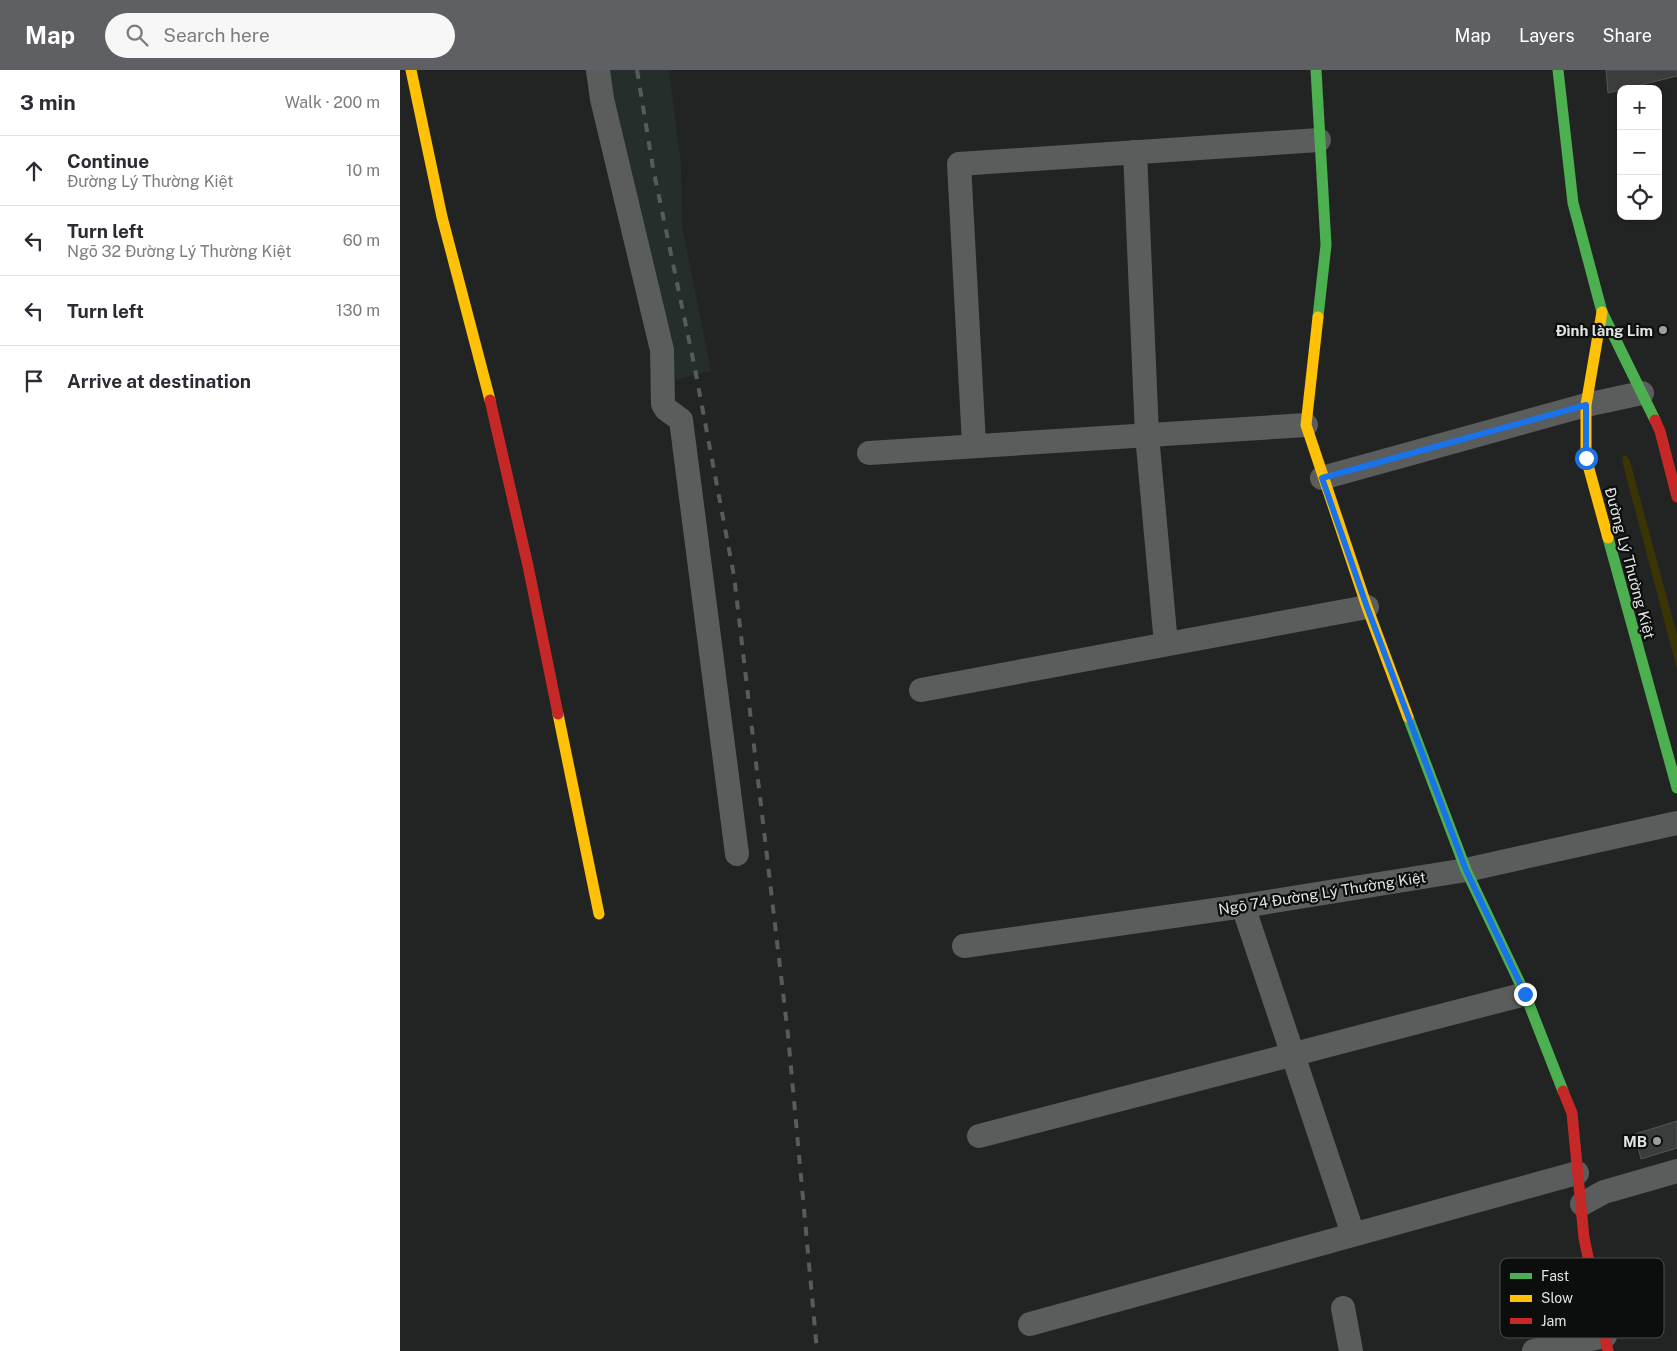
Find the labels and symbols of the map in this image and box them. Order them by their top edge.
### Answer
place label: Đình làng Lim [1555,322,1653,339]
marker: Đình làng Lim [1657,324,1669,336]
route start [1575,447,1598,470]
street label: Đường Lý Thường Kiệt [1602,485,1658,641]
street label: Ngõ 74 Đường Lý Thường Kiệt [1217,868,1427,918]
route end [1514,983,1537,1006]
place label: MB [1623,1133,1647,1150]
marker: MB [1651,1135,1663,1147]
legend [1500,1258,1664,1338]
text: Fast [1541,1268,1569,1284]
text: Slow [1541,1290,1573,1306]
text: Jam [1541,1313,1566,1329]

